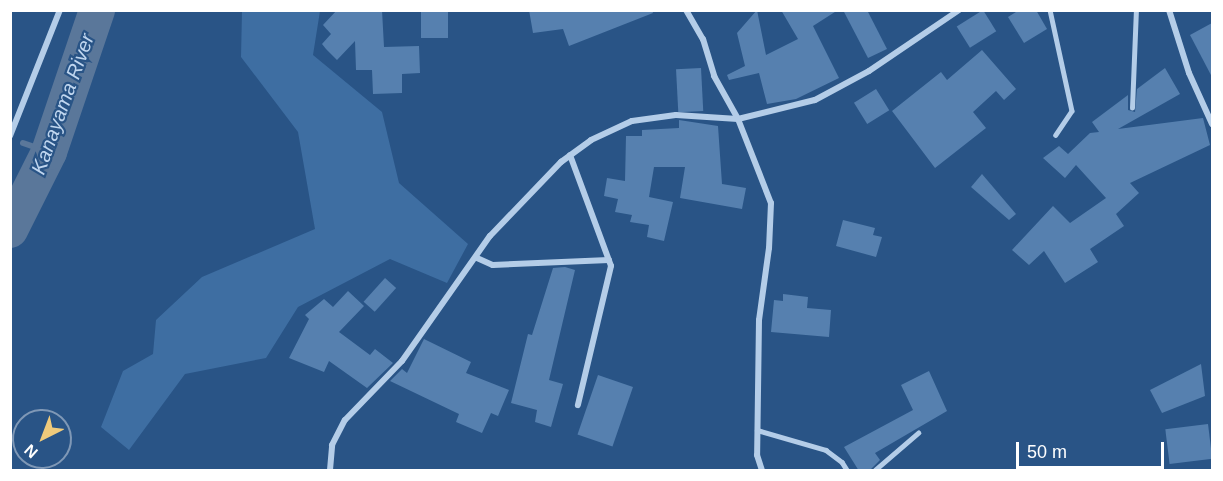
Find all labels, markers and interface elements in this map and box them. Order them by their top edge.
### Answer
water label: Kanayama River [26,30,100,178]
north arrow [12,409,72,469]
scale bar [1019,430,1168,468]
text: N [21,441,41,461]
text: 50 m [1027,442,1067,462]

